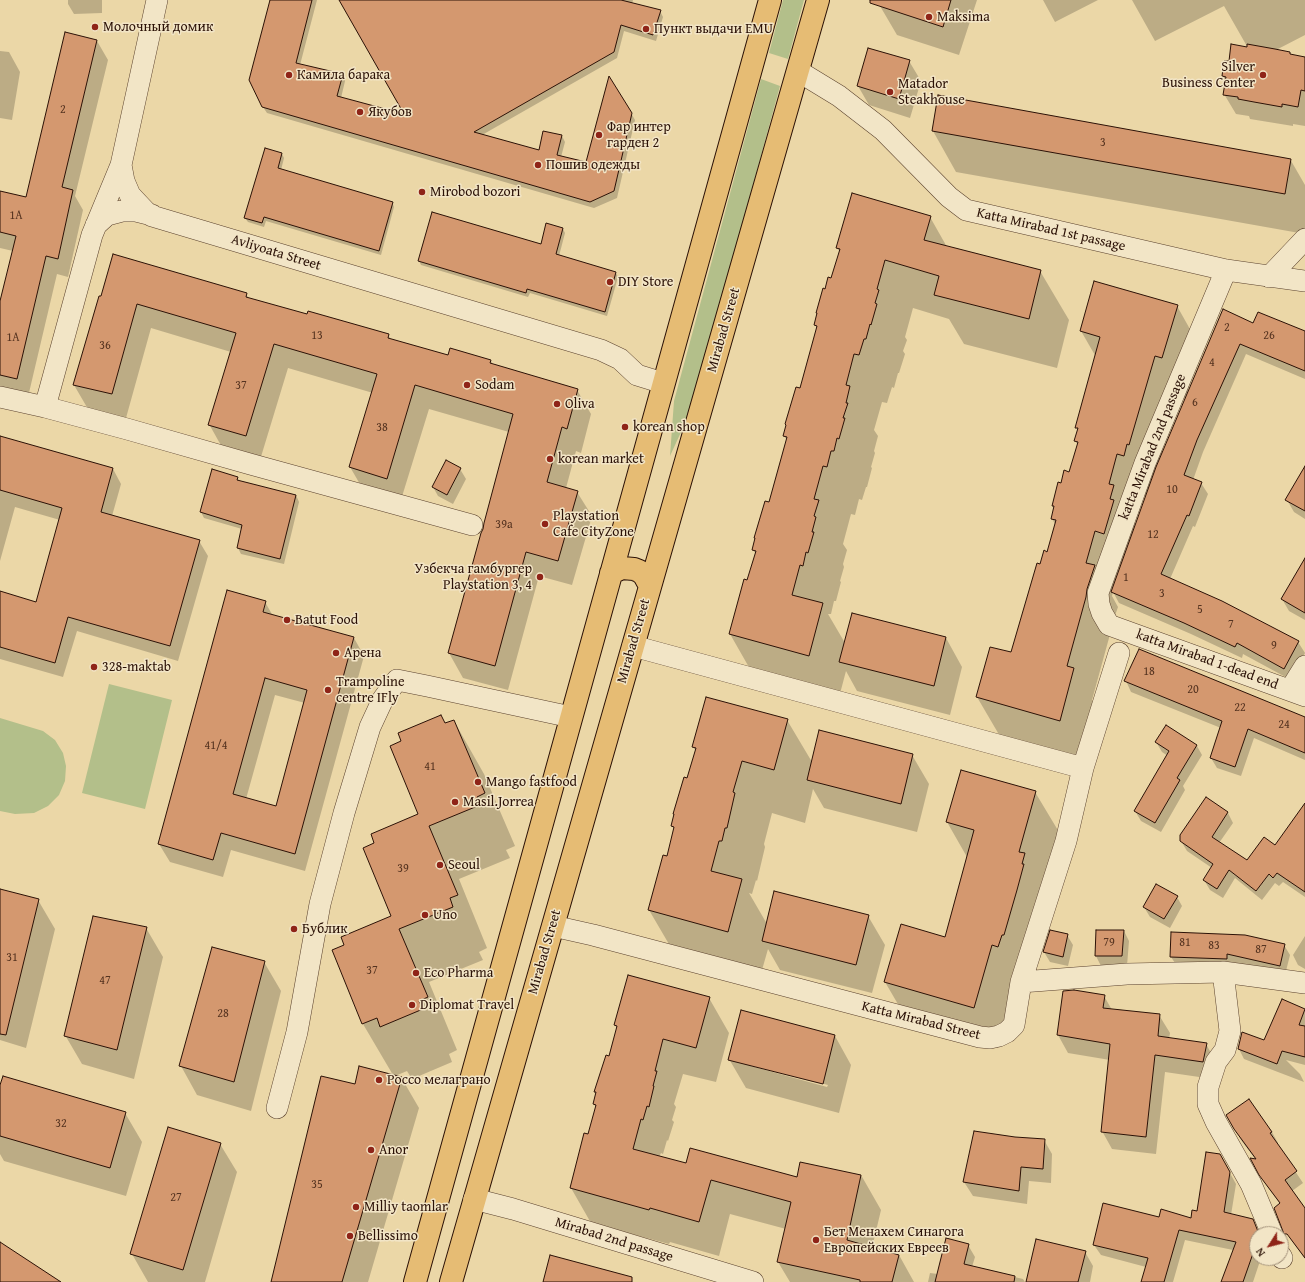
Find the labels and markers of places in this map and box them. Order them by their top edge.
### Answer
place label: Maksima [937,9,990,25]
marker: Maksima [924,12,934,22]
place label: Молочный домик [103,19,213,35]
place label: Пункт выдачи EMU [654,21,773,37]
marker: Молочный домик [90,22,100,32]
marker: Пункт выдачи EMU [641,24,651,34]
place label: Silver Business Center [1162,59,1255,92]
place label: Камила барака [297,67,390,83]
marker: Камила барака [284,70,294,80]
marker: Silver Business Center [1258,70,1268,80]
place label: Matador Steakhouse [898,76,965,108]
marker: Matador Steakhouse [885,87,895,97]
place label: Якубов [368,104,412,120]
marker: Якубов [355,107,365,117]
place label: Фар интер гарден 2 [607,119,671,152]
marker: Фар интер гарден 2 [594,130,604,140]
place label: Пошив одежды [546,157,640,173]
marker: Пошив одежды [533,160,543,170]
place label: Mirobod bozori [430,184,520,200]
marker: Mirobod bozori [417,187,427,197]
place label: DIY Store [618,274,673,290]
marker: DIY Store [605,277,615,287]
place label: Sodam [475,377,515,393]
marker: Sodam [462,380,472,390]
place label: Oliva [565,396,595,412]
marker: Oliva [552,399,562,409]
place label: korean shop [633,419,705,435]
marker: korean shop [620,422,630,432]
place label: korean market [558,451,644,467]
marker: korean market [545,454,555,464]
place label: Playstation Cafe CityZone [553,508,634,540]
marker: Playstation Cafe CityZone [540,519,550,529]
place label: Узбекча гамбургер Playstation 3, 4 [415,561,532,594]
marker: Узбекча гамбургер Playstation 3, 4 [535,572,545,582]
place label: Batut Food [295,612,358,628]
marker: Batut Food [282,615,292,625]
place label: Арена [344,645,381,661]
marker: Арена [331,648,341,658]
place label: 328-maktab [102,659,171,675]
marker: 328-maktab [89,662,99,672]
place label: Trampoline centre IFly [336,674,405,706]
marker: Trampoline centre IFly [323,685,333,695]
place label: Mango fastfood [486,774,577,790]
marker: Mango fastfood [473,777,483,787]
place label: Masil.Jorrea [463,794,534,810]
marker: Masil.Jorrea [450,797,460,807]
place label: Seoul [448,857,480,873]
marker: Seoul [435,860,445,870]
place label: Uno [433,907,457,923]
marker: Uno [420,910,430,920]
place label: Бублик [302,921,348,937]
marker: Бублик [289,924,299,934]
place label: Eco Pharma [424,965,493,981]
marker: Eco Pharma [411,968,421,978]
place label: Diplomat Travel [420,997,514,1013]
marker: Diplomat Travel [407,1000,417,1010]
place label: Россо мелаграно [387,1072,491,1088]
marker: Россо мелаграно [374,1075,384,1085]
place label: Anor [379,1142,408,1158]
marker: Anor [366,1145,376,1155]
place label: Milliy taomlar [364,1199,448,1215]
marker: Milliy taomlar [351,1202,361,1212]
place label: Бет Менахем Синагога Европейских Евреев [824,1224,964,1256]
place label: Bellissimo [358,1228,418,1244]
marker: Bellissimo [345,1231,355,1241]
marker: Бет Менахем Синагога Европейских Евреев [811,1235,821,1245]

